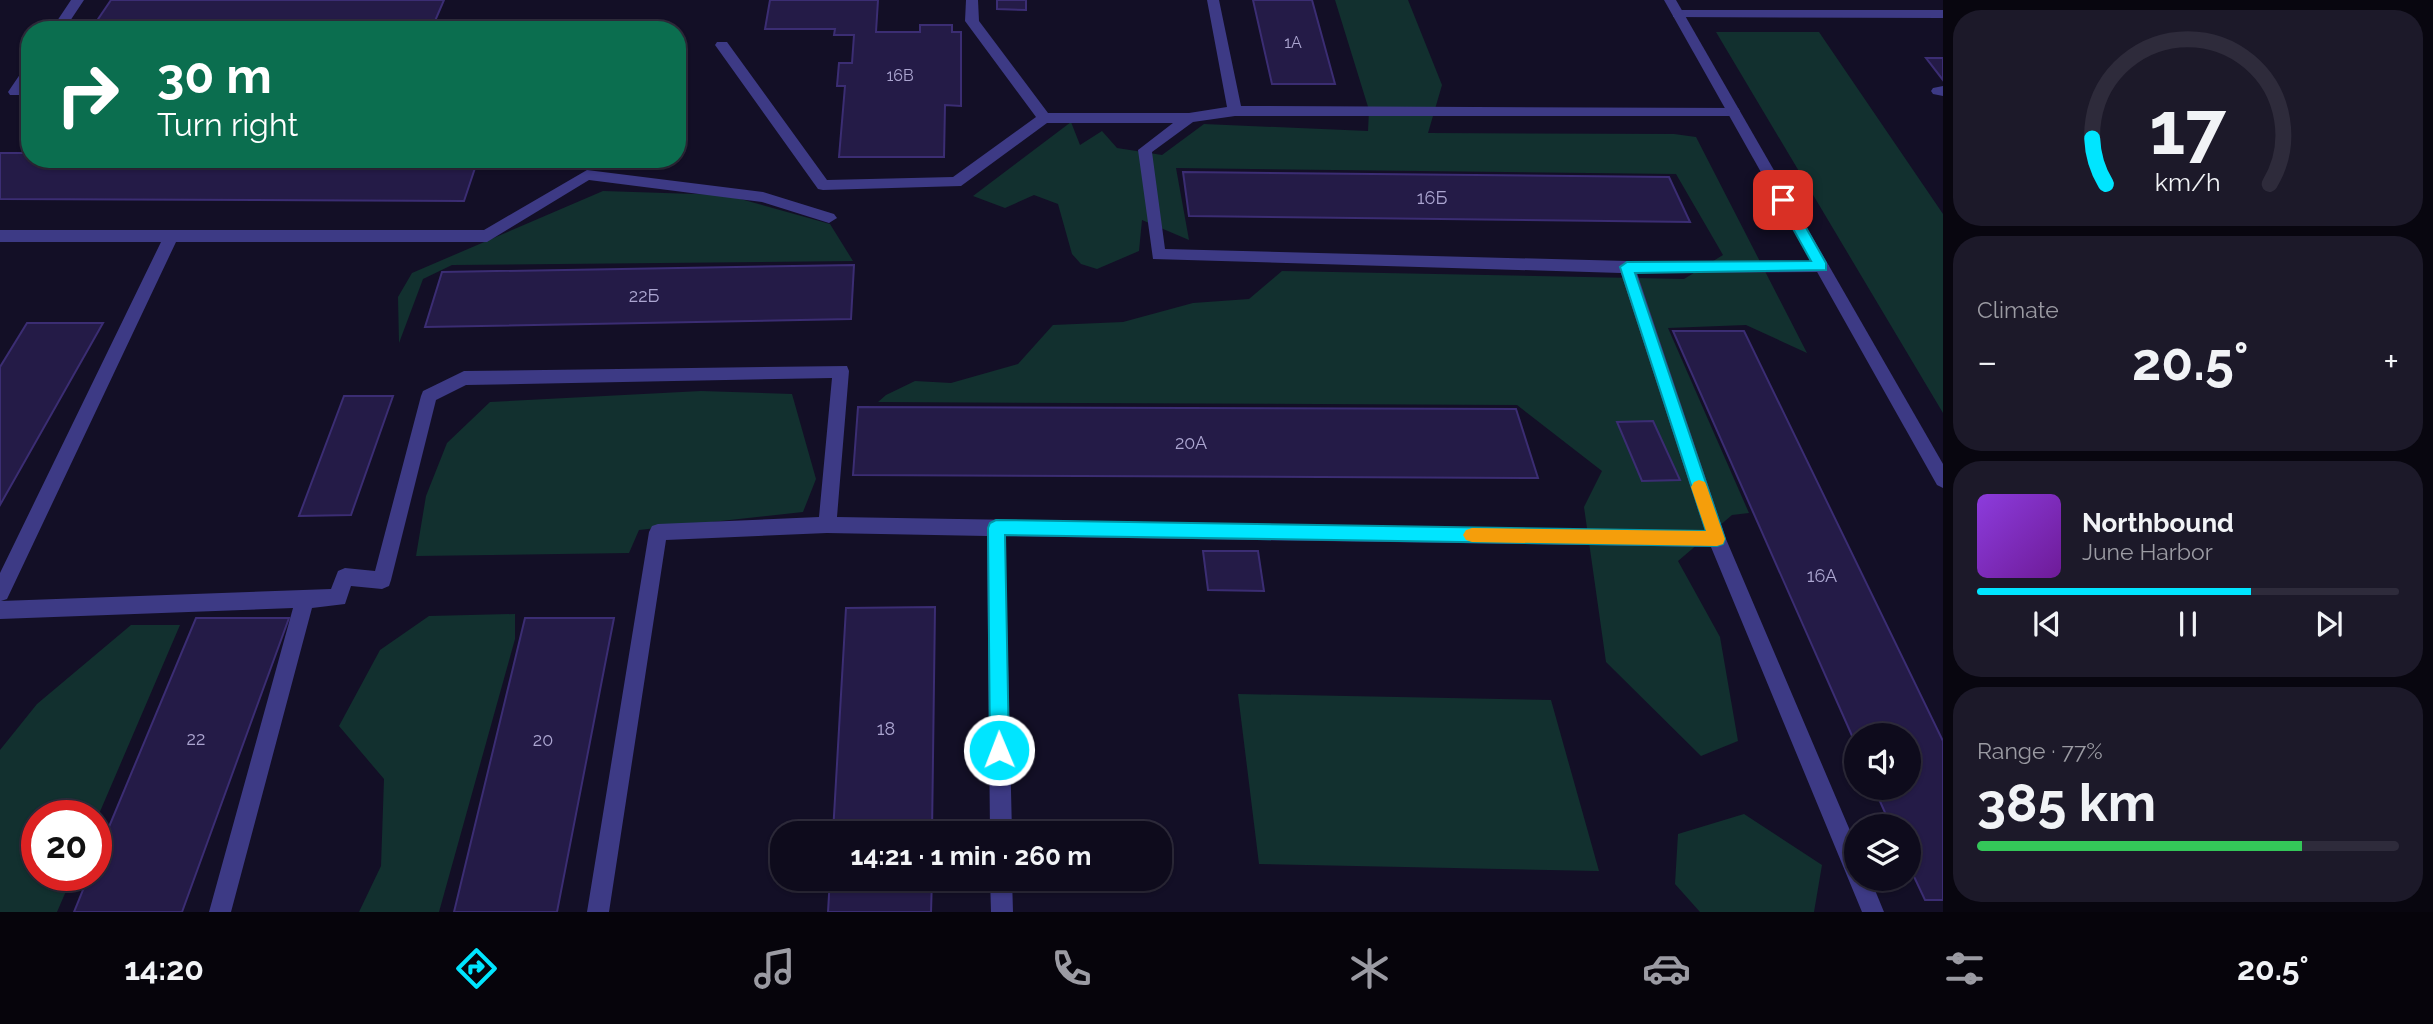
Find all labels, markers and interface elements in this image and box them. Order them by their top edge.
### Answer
house number: 1А [1284,33,1302,52]
text: 30 m [157,47,272,104]
icon: right [42,49,133,140]
house number: 16В [886,66,914,85]
text: 17 [2150,86,2227,171]
text: Turn right [157,106,298,143]
text: km/h [2155,167,2221,197]
pin [1753,170,1813,230]
icon: arrive [1764,181,1802,219]
house number: 16Б [1417,187,1447,208]
house number: 22Б [629,285,660,306]
text: Climate [1977,296,2059,323]
text: 20.5° [2132,331,2249,392]
text: − [1977,339,1997,384]
text: + [2383,339,2399,384]
house number: 20А [1175,432,1207,453]
text: Northbound [2082,508,2234,538]
text: June Harbor [2082,538,2213,565]
house number: 16А [1807,565,1837,586]
icon: previous [2028,605,2066,643]
icon: pause [2169,605,2207,643]
icon: next [2310,605,2348,643]
position arrow [962,713,1036,787]
house number: 18 [877,718,895,739]
map controls [1844,723,1921,891]
button: sound [1844,723,1921,800]
house number: 22 [187,728,205,749]
house number: 20 [533,729,553,750]
text: Range · 77% [1977,737,2103,764]
text: 385 km [1977,772,2156,833]
speed limit sign: 20 [21,800,112,891]
button: layers [1844,814,1921,891]
text: 14:21 · 1 min · 260 m [851,841,1091,871]
icon: directions [452,944,501,993]
icon: music [750,944,799,993]
icon: phone [1047,944,1096,993]
icon: climate [1345,944,1394,993]
icon: car [1642,944,1691,993]
icon: filters [1940,944,1989,993]
text: 14:20 [124,950,204,987]
text: 20.5° [2237,950,2309,987]

